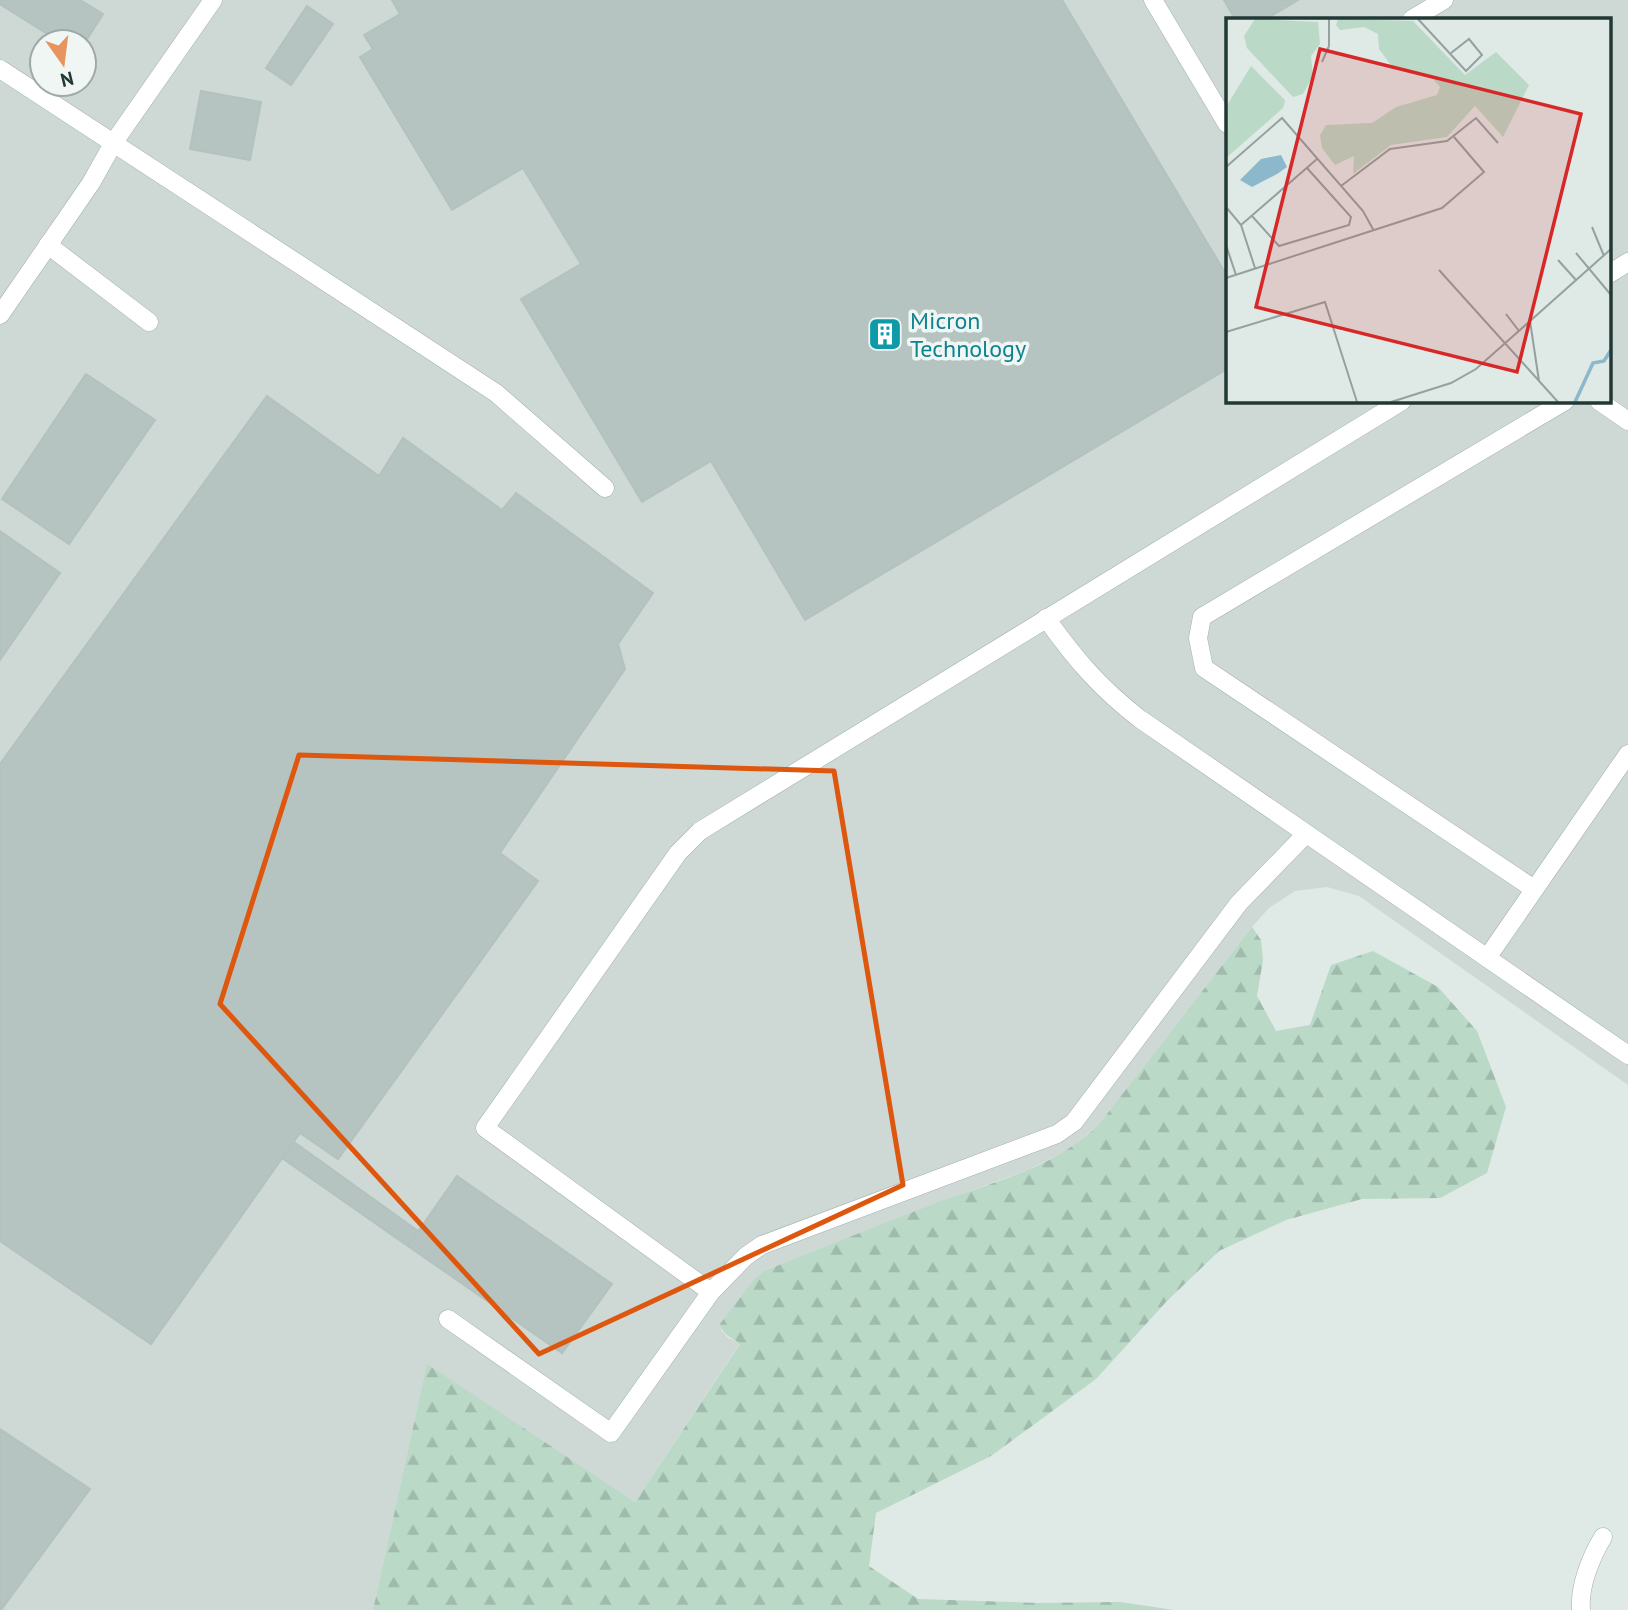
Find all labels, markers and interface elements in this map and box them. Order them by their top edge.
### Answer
inset map [1226,18,1610,402]
north arrow [28,28,98,98]
text: N [58,66,76,93]
place label: Micron Technology [910,305,1026,364]
building icon: Micron Technology [866,315,904,353]

